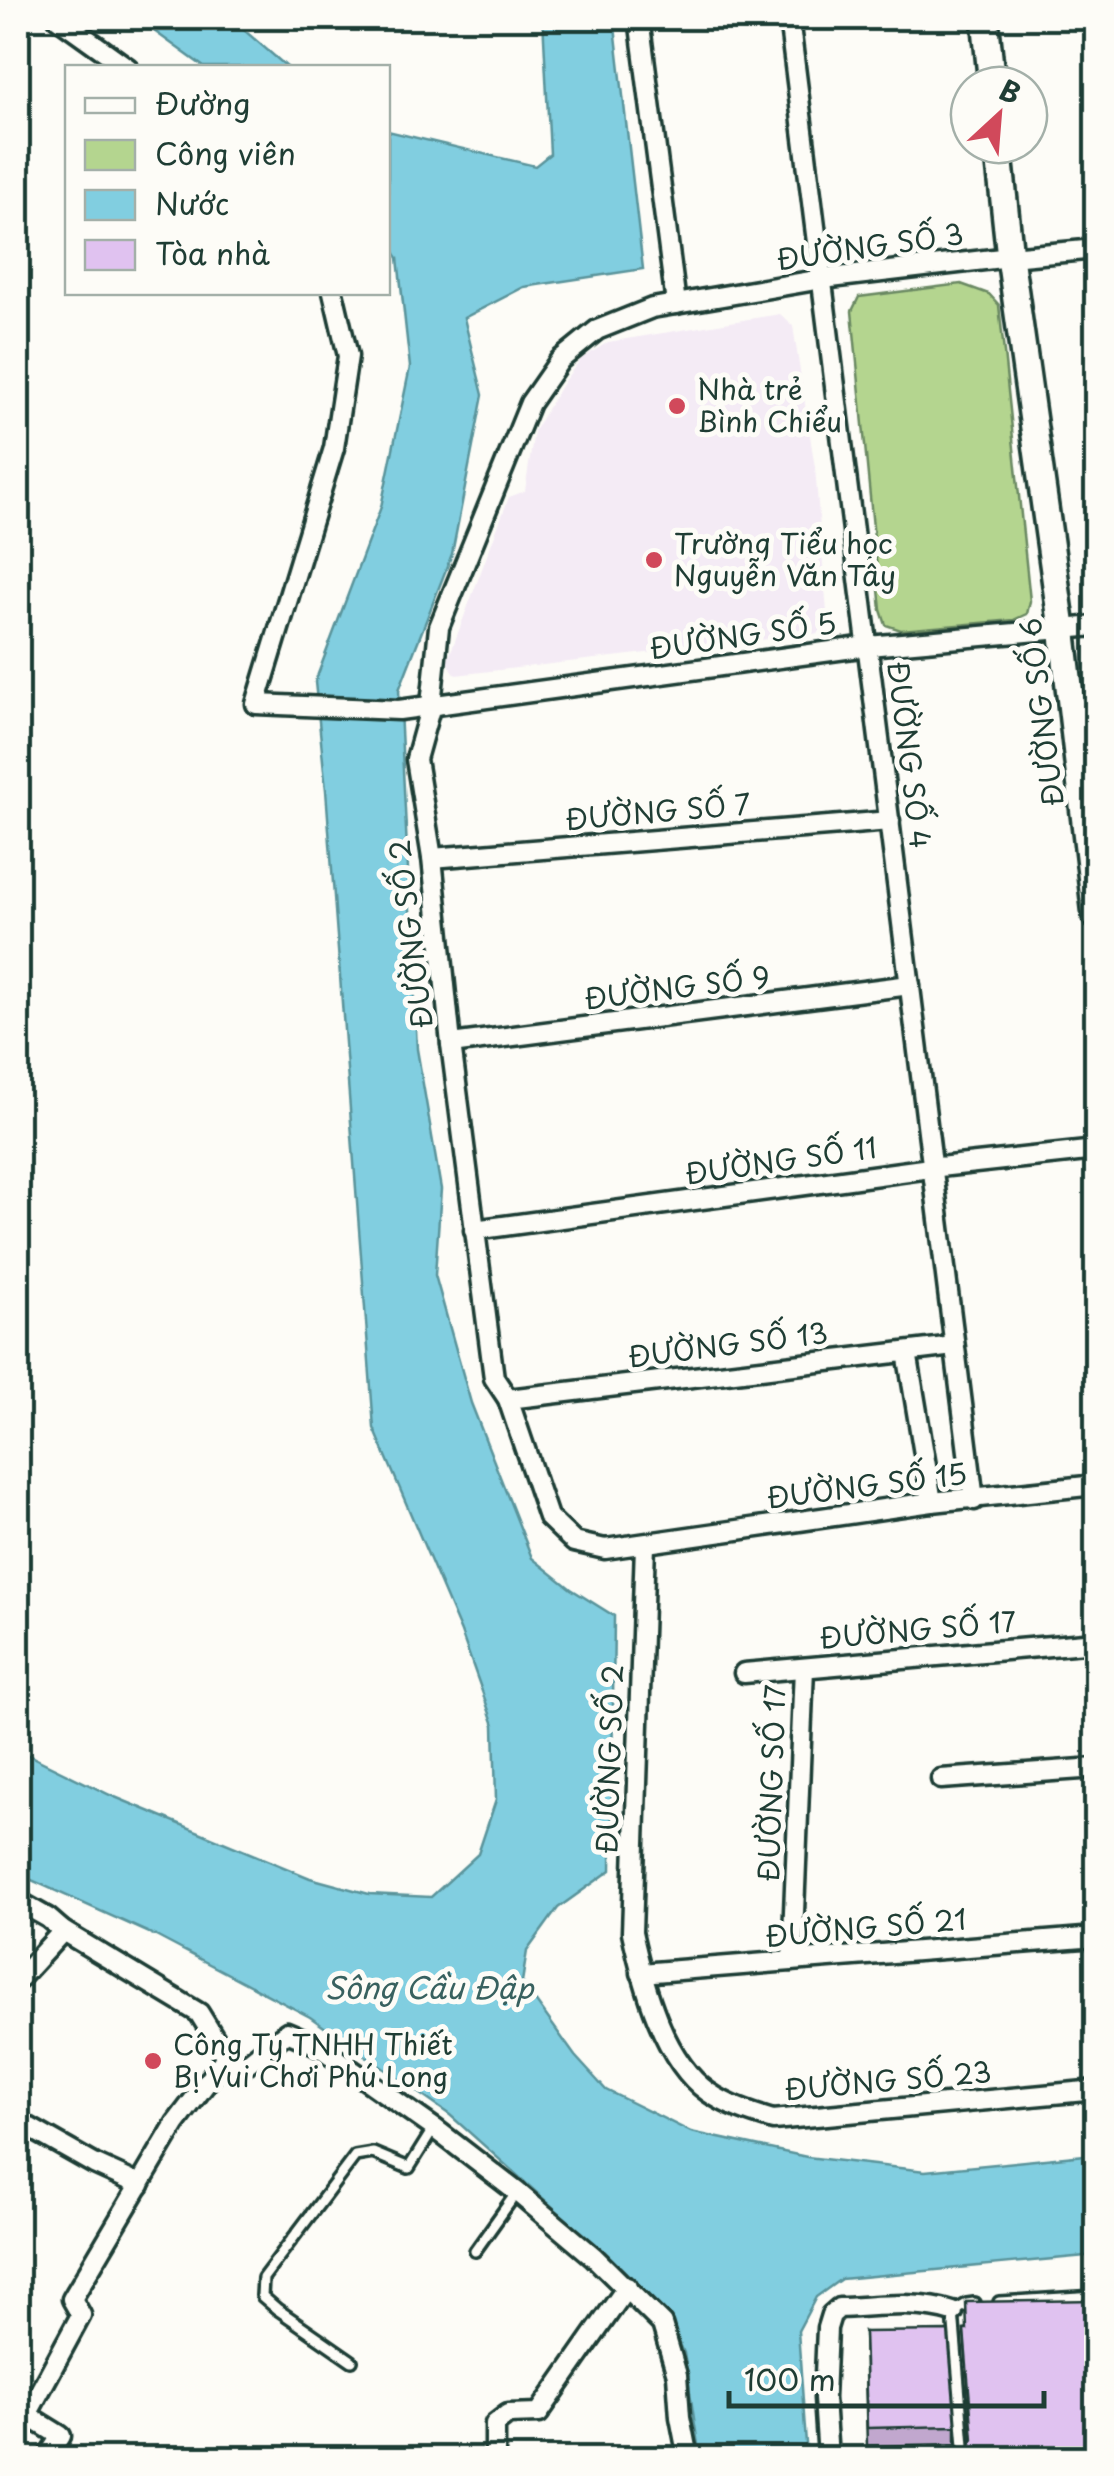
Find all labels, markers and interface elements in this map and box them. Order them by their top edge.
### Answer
legend [65,65,390,295]
north arrow [949,65,1049,165]
text: B [993,68,1029,115]
text: Đường [155,80,250,125]
text: Công viên [155,130,296,175]
text: Nước [155,180,229,225]
street label: ĐƯỜNG SỐ 3 [774,211,966,280]
text: Tòa nhà [155,230,270,275]
place label: Nhà trẻ Bình Chiểu [697,367,842,442]
marker: Nhà trẻ Bình Chiểu [666,395,688,417]
place label: Trường Tiểu học Nguyễn Văn Tây [674,521,896,596]
marker: Trường Tiểu học Nguyễn Văn Tây [643,549,665,571]
street label: ĐƯỜNG SỐ 5 [647,600,839,669]
street label: ĐƯỜNG SỐ 6 [1008,616,1073,809]
street label: ĐƯỜNG SỐ 4 [878,659,943,851]
street label: ĐƯỜNG SỐ 7 [563,781,752,840]
street label: ĐƯỜNG SỐ 2 [377,837,442,1031]
street label: ĐƯỜNG SỐ 9 [582,954,772,1019]
street label: ĐƯỜNG SỐ 11 [682,1125,880,1194]
street label: ĐƯỜNG SỐ 13 [625,1310,830,1377]
street label: ĐƯỜNG SỐ 15 [764,1451,969,1518]
street label: ĐƯỜNG SỐ 17 [818,1598,1018,1659]
street label: ĐƯỜNG SỐ 2 [584,1663,633,1854]
street label: ĐƯỜNG SỐ 17 [746,1684,795,1882]
street label: ĐƯỜNG SỐ 21 [763,1896,968,1957]
water label: Sông Cầu Đập [325,1964,535,2009]
place label: Công Ty TNHH Thiết Bị Vui Chơi Phú Long [173,2022,453,2097]
street label: ĐƯỜNG SỐ 23 [783,2049,993,2110]
marker: Công Ty TNHH Thiết Bị Vui Chơi Phú Long [142,2050,164,2072]
scale bar [729,2346,1044,2408]
text: 100 m [744,2356,836,2401]

